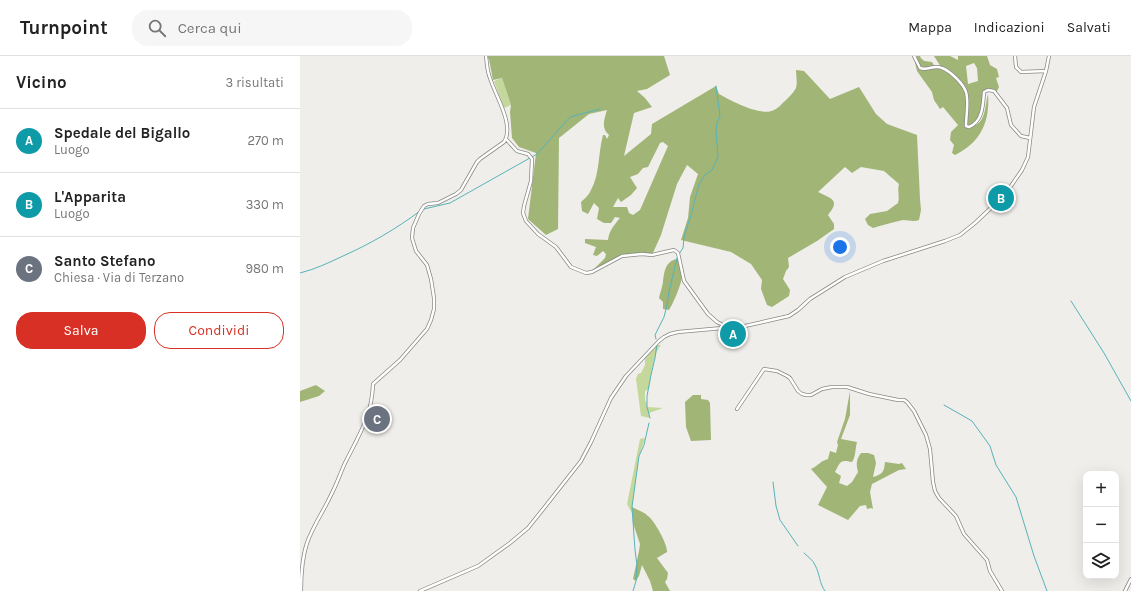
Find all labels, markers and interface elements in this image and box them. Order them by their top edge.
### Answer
search box [132,10,412,46]
text: Turnpoint [20,17,108,39]
icon: search [146,17,168,39]
text: Cerca qui [178,19,242,37]
text: Mappa [908,19,952,36]
text: Indicazioni [974,19,1045,36]
text: Salvati [1067,19,1111,36]
text: Vicino [16,72,67,92]
text: 3 risultati [226,75,284,90]
text: Spedale del Bigallo [54,124,190,142]
text: A [25,133,33,148]
text: 270 m [247,133,284,148]
text: Luogo [54,142,90,157]
pin: B [988,183,1014,213]
text: L'Apparita [54,188,126,206]
text: B [25,197,33,212]
text: 330 m [246,197,284,212]
text: Luogo [54,206,90,221]
your location [830,237,850,257]
text: Santo Stefano [54,252,155,270]
text: C [25,261,33,276]
text: 980 m [246,261,284,276]
text: Chiesa · Via di Terzano [54,270,184,285]
button: Salva [16,312,146,349]
button: Condividi [154,312,284,349]
pin: A [720,319,746,349]
pin: C [364,404,390,434]
map controls [1083,471,1119,579]
button: + [1083,471,1119,507]
button: − [1083,507,1119,543]
button: layers [1083,543,1119,579]

